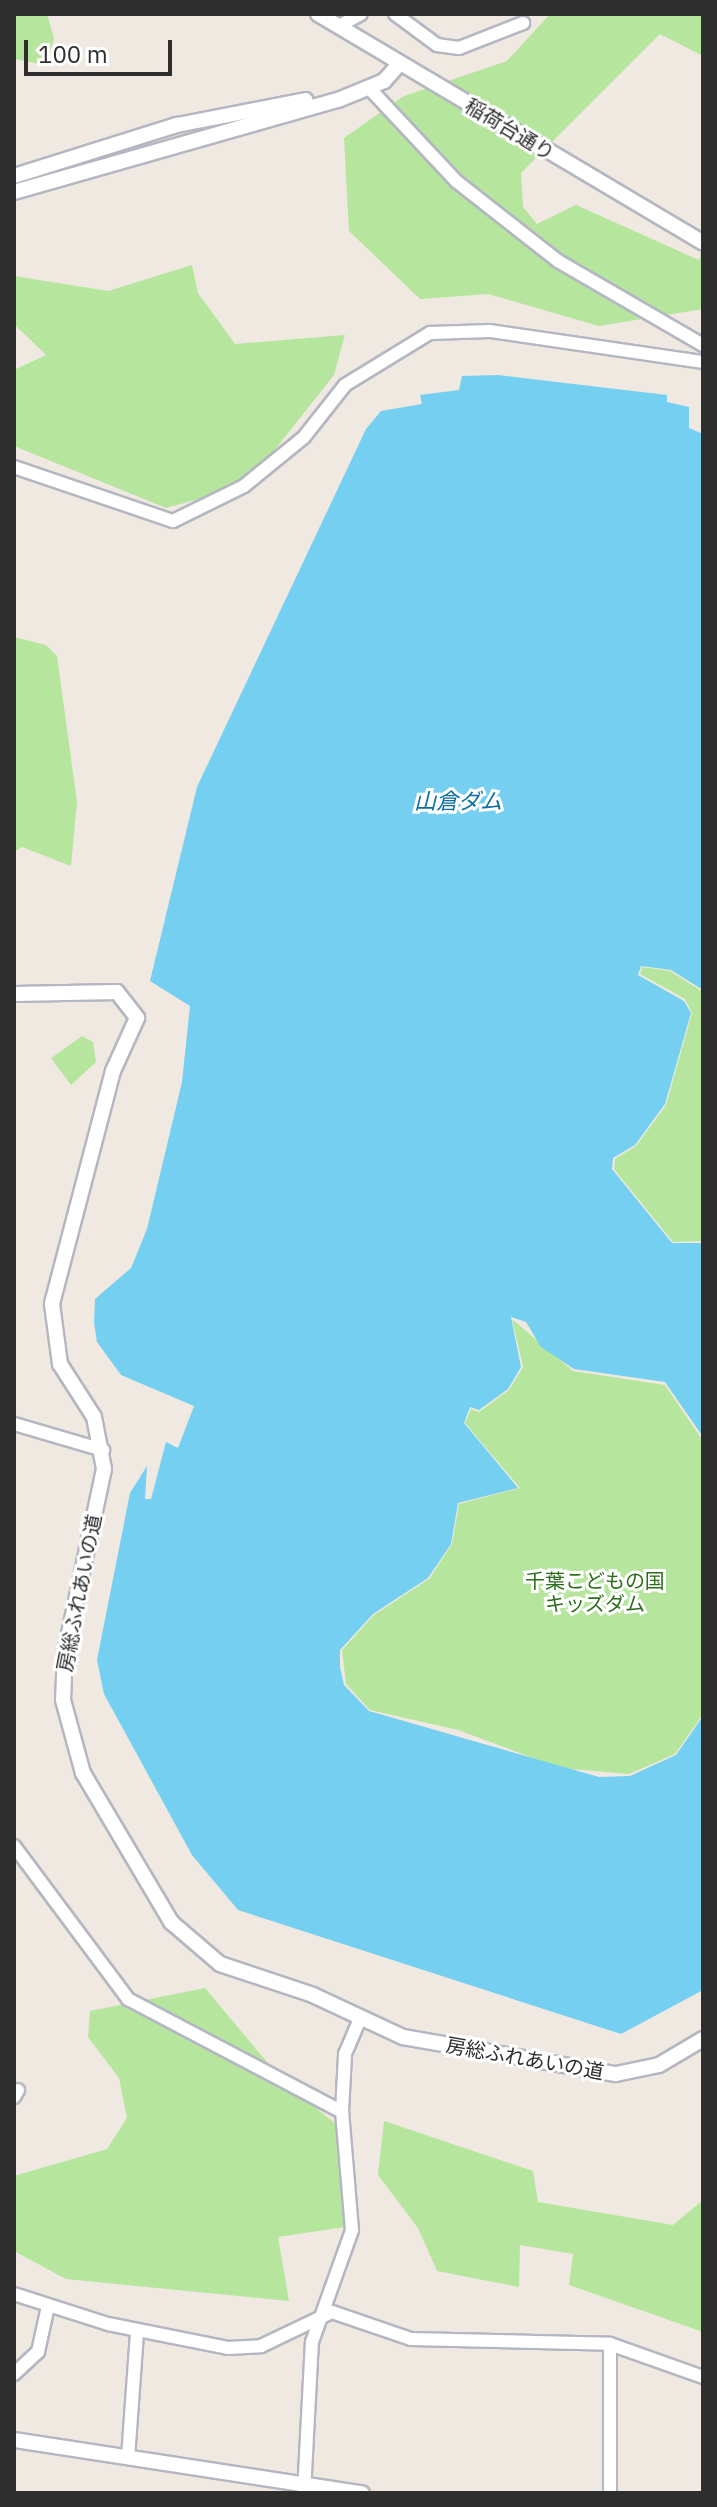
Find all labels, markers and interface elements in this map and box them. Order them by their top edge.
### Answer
scale bar [28,24,176,74]
text: 100 m [38,38,108,70]
street label: 稲荷台通り [461,93,559,165]
water label: 山倉ダム [414,788,502,814]
street label: 房総ふれあいの道 [52,1512,106,1674]
park label: 千葉こどもの国 キッズダム [525,1568,665,1615]
street label: 房総ふれあいの道 [444,2032,606,2084]

